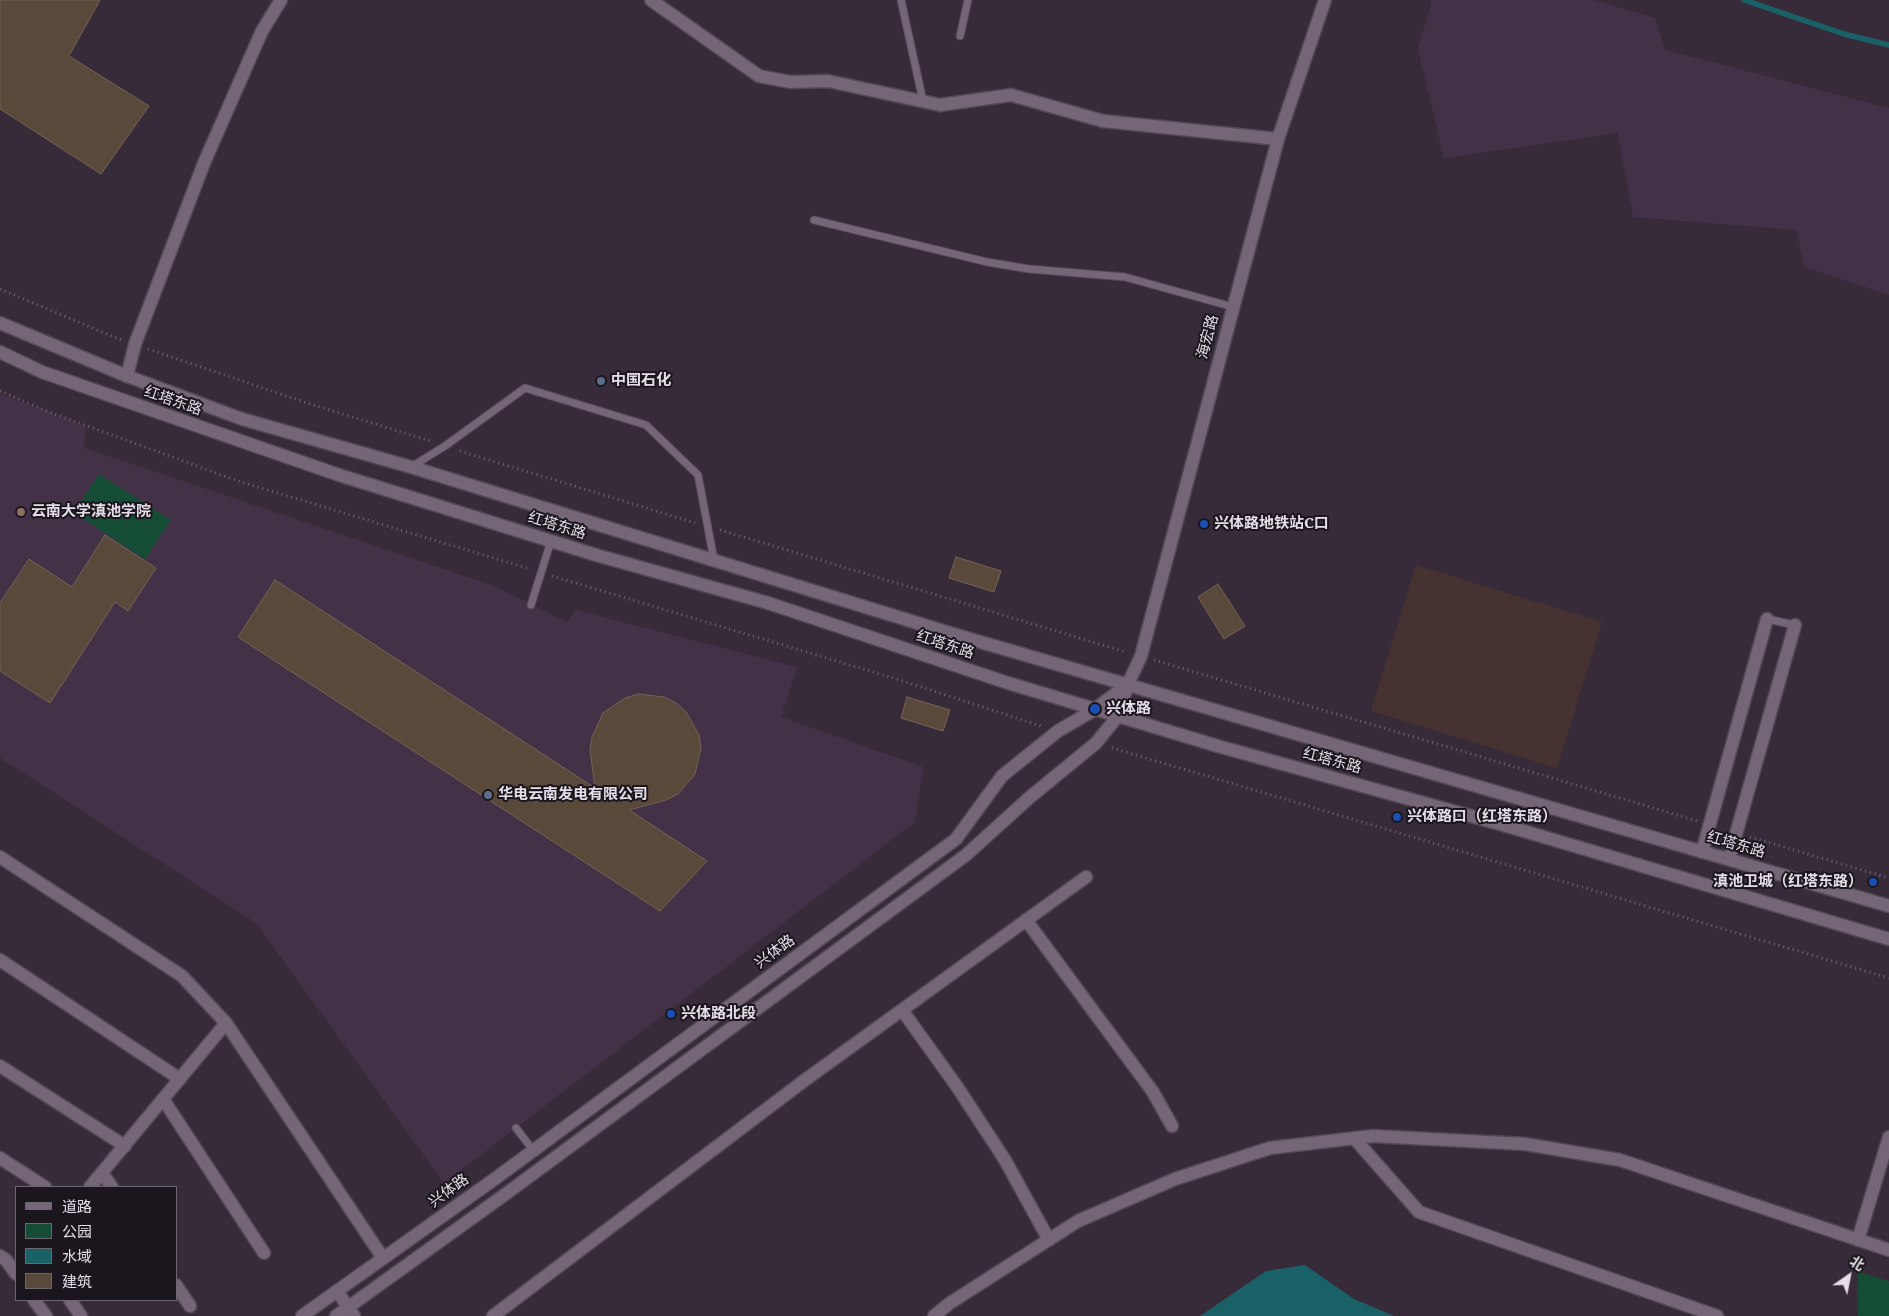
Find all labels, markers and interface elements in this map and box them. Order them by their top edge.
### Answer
street label: 海宏路 [1193,313,1223,361]
place label: 中国石化 [611,372,671,390]
marker: 中国石化 [595,375,607,387]
street label: 红塔东路 [142,383,204,419]
place label: 云南大学滇池学院 [31,503,151,521]
marker: 云南大学滇池学院 [15,506,27,518]
street label: 红塔东路 [526,509,588,543]
place label: 兴体路地铁站C口 [1214,515,1329,533]
marker: 兴体路地铁站C口 [1198,518,1210,530]
street label: 红塔东路 [914,627,976,663]
place label: 兴体路 [1106,700,1151,718]
marker: 兴体路 [1088,702,1102,716]
street label: 红塔东路 [1301,745,1363,777]
place label: 华电云南发电有限公司 [498,786,648,804]
marker: 华电云南发电有限公司 [482,789,494,801]
place label: 兴体路口（红塔东路） [1407,808,1557,826]
marker: 兴体路口（红塔东路） [1391,811,1403,823]
street label: 红塔东路 [1705,828,1767,862]
place label: 滇池卫城（红塔东路） [1713,873,1863,891]
marker: 滇池卫城（红塔东路） [1867,876,1879,888]
street label: 兴体路 [752,931,798,973]
place label: 兴体路北段 [681,1005,756,1023]
marker: 兴体路北段 [665,1008,677,1020]
street label: 兴体路 [426,1170,472,1212]
legend [15,1186,178,1301]
text: 道路 [62,1196,92,1216]
text: 公园 [62,1221,92,1241]
text: 水域 [62,1246,92,1266]
north arrow [1824,1251,1874,1301]
text: 北 [1846,1251,1868,1275]
text: 建筑 [62,1271,92,1291]

